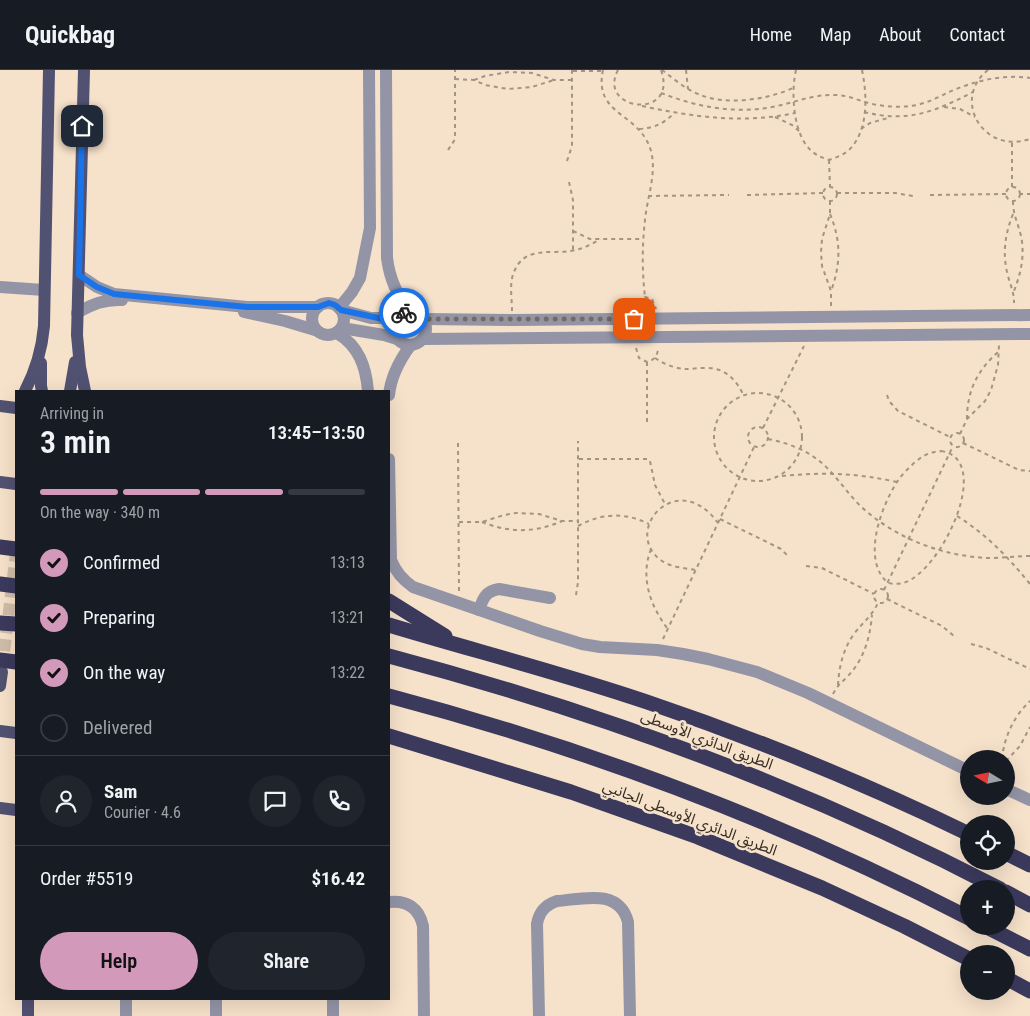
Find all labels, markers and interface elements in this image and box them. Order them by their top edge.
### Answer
text: Quickbag [25,21,115,49]
text: Home [750,24,792,45]
text: Map [820,24,851,45]
text: About [879,24,921,45]
text: Contact [949,24,1005,45]
pin [61,105,103,147]
icon: home [68,112,96,140]
courier [379,288,429,338]
pin [613,298,655,340]
icon: bike [390,299,418,327]
icon: bag [620,305,648,333]
text: Arriving in [40,404,104,423]
text: 13:45–13:50 [268,421,365,444]
text: 3 min [40,423,111,461]
text: On the way · 340 m [40,503,160,522]
icon: check [40,549,68,577]
text: Confirmed [83,551,160,574]
text: 13:13 [330,553,365,572]
icon: check [40,604,68,632]
text: Preparing [83,606,155,629]
text: 13:21 [330,608,365,627]
icon: check [40,659,68,687]
text: On the way [83,661,165,684]
text: 13:22 [330,663,365,682]
street label: الطريق الدائري الأوسطى [638,707,776,776]
text: Delivered [83,716,152,739]
north arrow [960,750,1015,805]
map controls [960,750,1015,1000]
button: person [40,775,92,827]
button: chat [249,775,301,827]
button: phone [313,775,365,827]
street label: الطريق الدائري الأوسطى الجانبي [600,776,780,862]
text: Sam [104,780,137,803]
text: Courier · 4.6 [104,803,181,822]
button: locate [960,815,1015,870]
text: Order #5519 [40,867,133,890]
text: $16.42 [311,867,365,890]
button: + [960,880,1015,935]
button: Help [40,932,198,990]
button: Share [208,932,365,990]
button: − [960,945,1015,1000]

